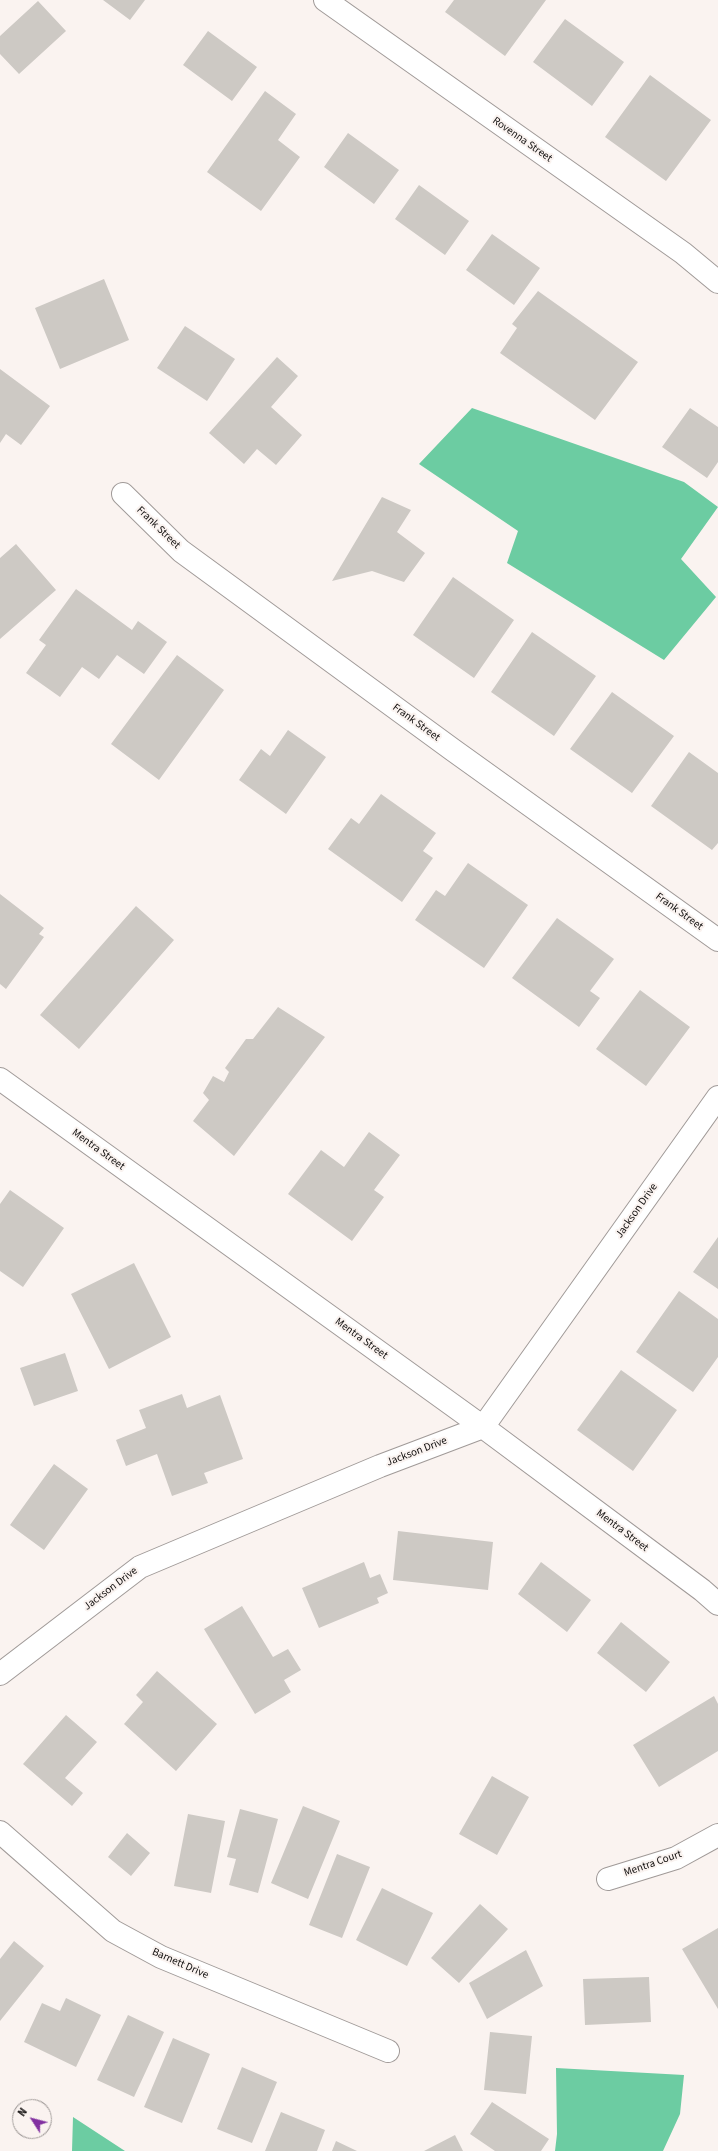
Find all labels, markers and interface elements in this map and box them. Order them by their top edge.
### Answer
street label: Rovenna Street [490,115,554,165]
street label: Frank Street [133,504,183,552]
street label: Frank Street [390,701,442,745]
street label: Frank Street [653,890,705,934]
street label: Mentra Street [69,1126,127,1174]
street label: Jackson Drive [613,1181,661,1241]
street label: Mentra Street [332,1315,390,1363]
street label: Jackson Drive [385,1434,449,1470]
street label: Mentra Street [593,1507,651,1555]
street label: Jackson Drive [82,1565,140,1613]
street label: Mentra Court [622,1848,684,1880]
street label: Barnett Drive [150,1946,210,1982]
north arrow [12,2099,52,2139]
text: N [14,2105,31,2120]

